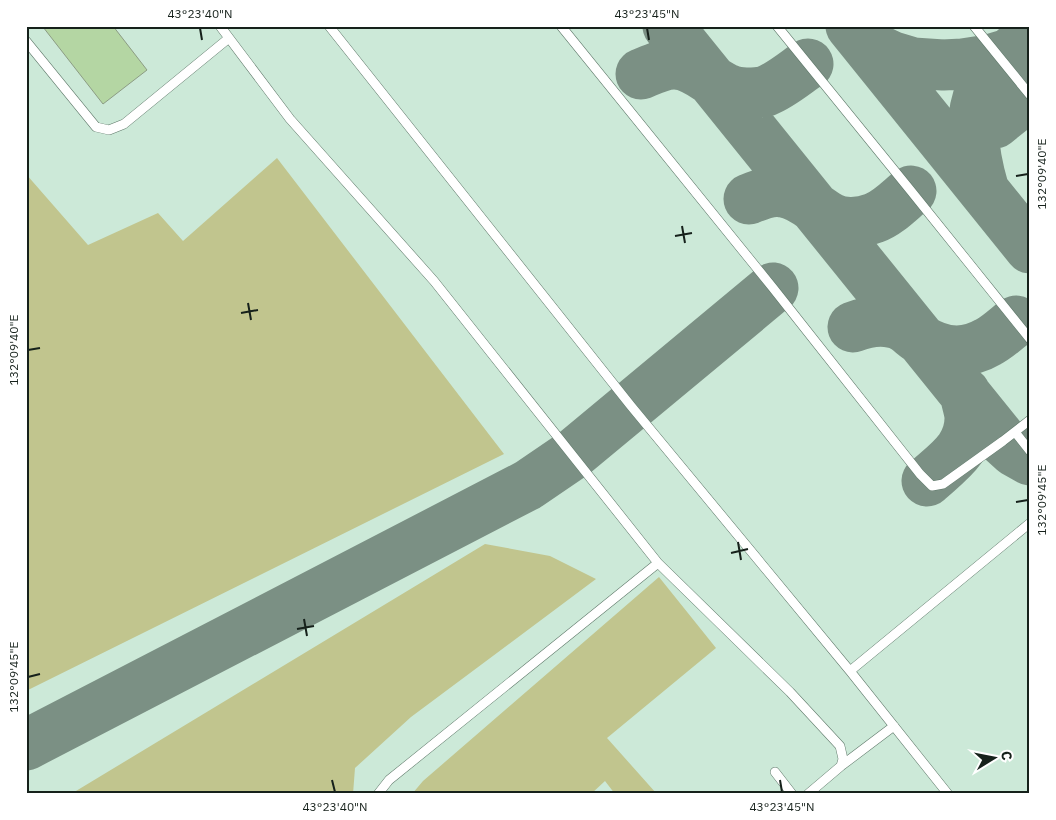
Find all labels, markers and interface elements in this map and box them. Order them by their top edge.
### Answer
text: 43°23'40"N [167,6,233,21]
text: 43°23'45"N [614,6,680,21]
text: 132°09'40"E [1034,139,1049,209]
text: 132°09'40"E [6,315,21,385]
text: 132°09'45"E [1034,465,1049,535]
text: 132°09'45"E [6,642,21,712]
north arrow [968,732,1018,782]
text: С [997,750,1016,762]
text: 43°23'40"N [302,799,368,814]
text: 43°23'45"N [749,799,815,814]

